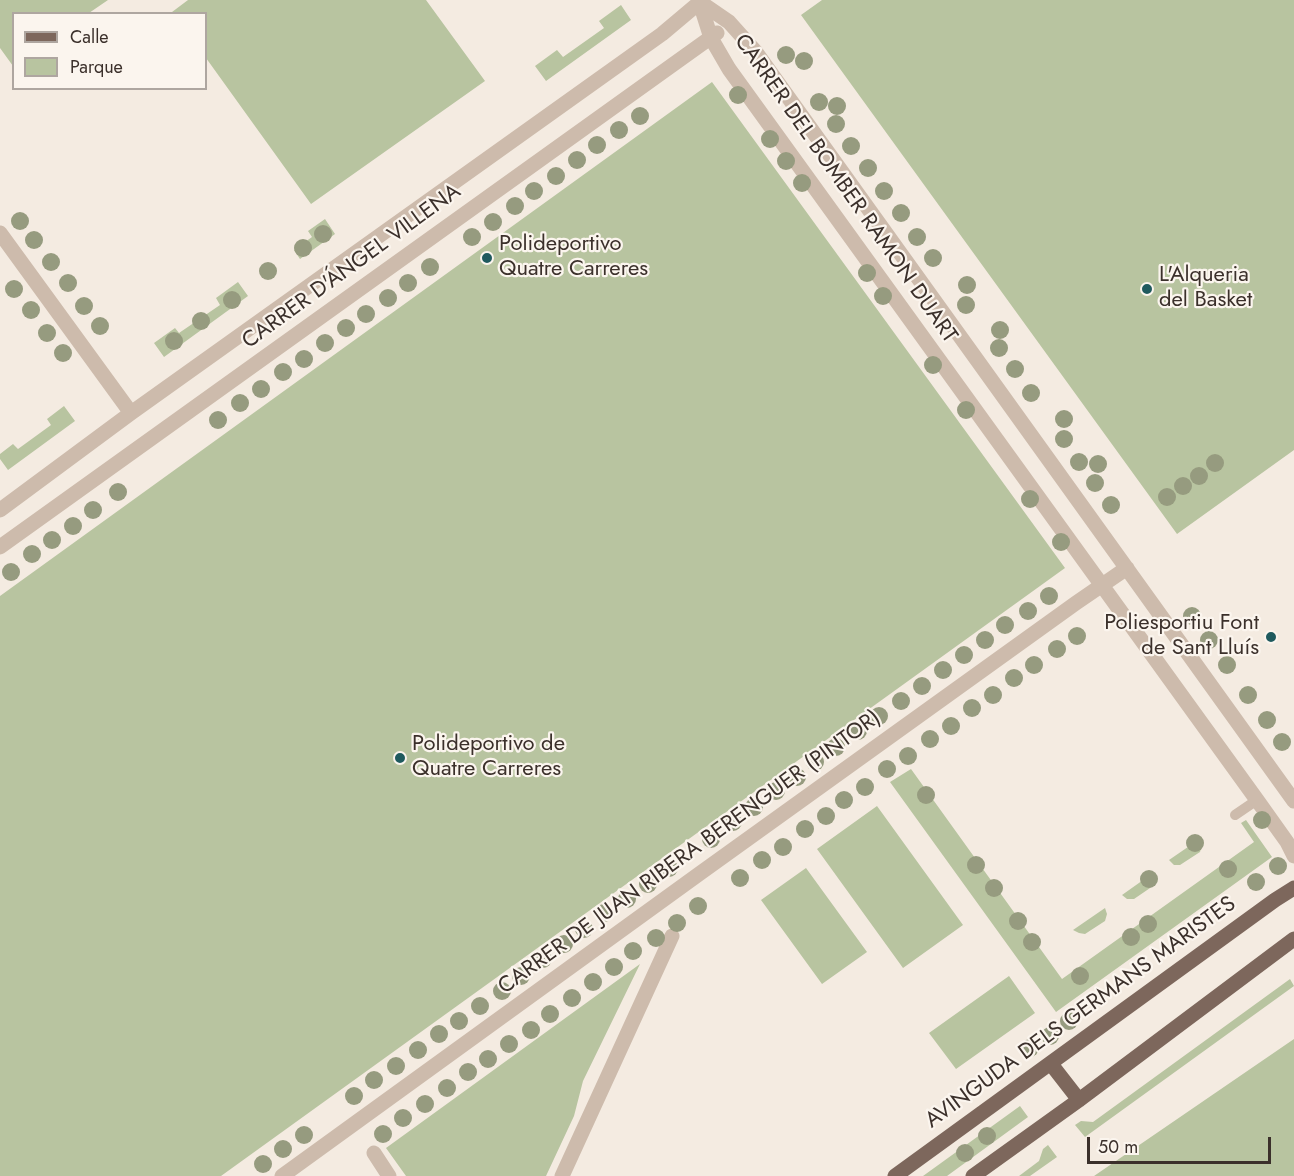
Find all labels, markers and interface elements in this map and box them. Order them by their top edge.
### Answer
legend [12,12,207,90]
text: Calle [70,24,109,50]
street label: CARRER DEL BOMBER RAMON DUART [728,30,962,348]
text: Parque [70,54,123,80]
street label: CARRER D'ÁNGEL VILLENA [238,179,466,355]
place label: Polideportivo Quatre Carreres [499,232,648,284]
marker: Polideportivo Quatre Carreres [480,251,494,265]
place label: L'Alqueria del Basket [1159,263,1252,314]
marker: L'Alqueria del Basket [1140,282,1154,296]
place label: Poliesportiu Font de Sant Lluís [1104,611,1259,662]
marker: Poliesportiu Font de Sant Lluís [1264,630,1278,644]
street label: CARRER DE JUAN RIBERA BERENGUER (PINTOR) [494,705,886,1001]
place label: Polideportivo de Quatre Carreres [412,732,565,784]
marker: Polideportivo de Quatre Carreres [393,751,407,765]
street label: AVINGUDA DELS GERMANS MARISTES [921,891,1241,1135]
scale bar [1090,1125,1274,1163]
text: 50 m [1098,1134,1138,1160]

